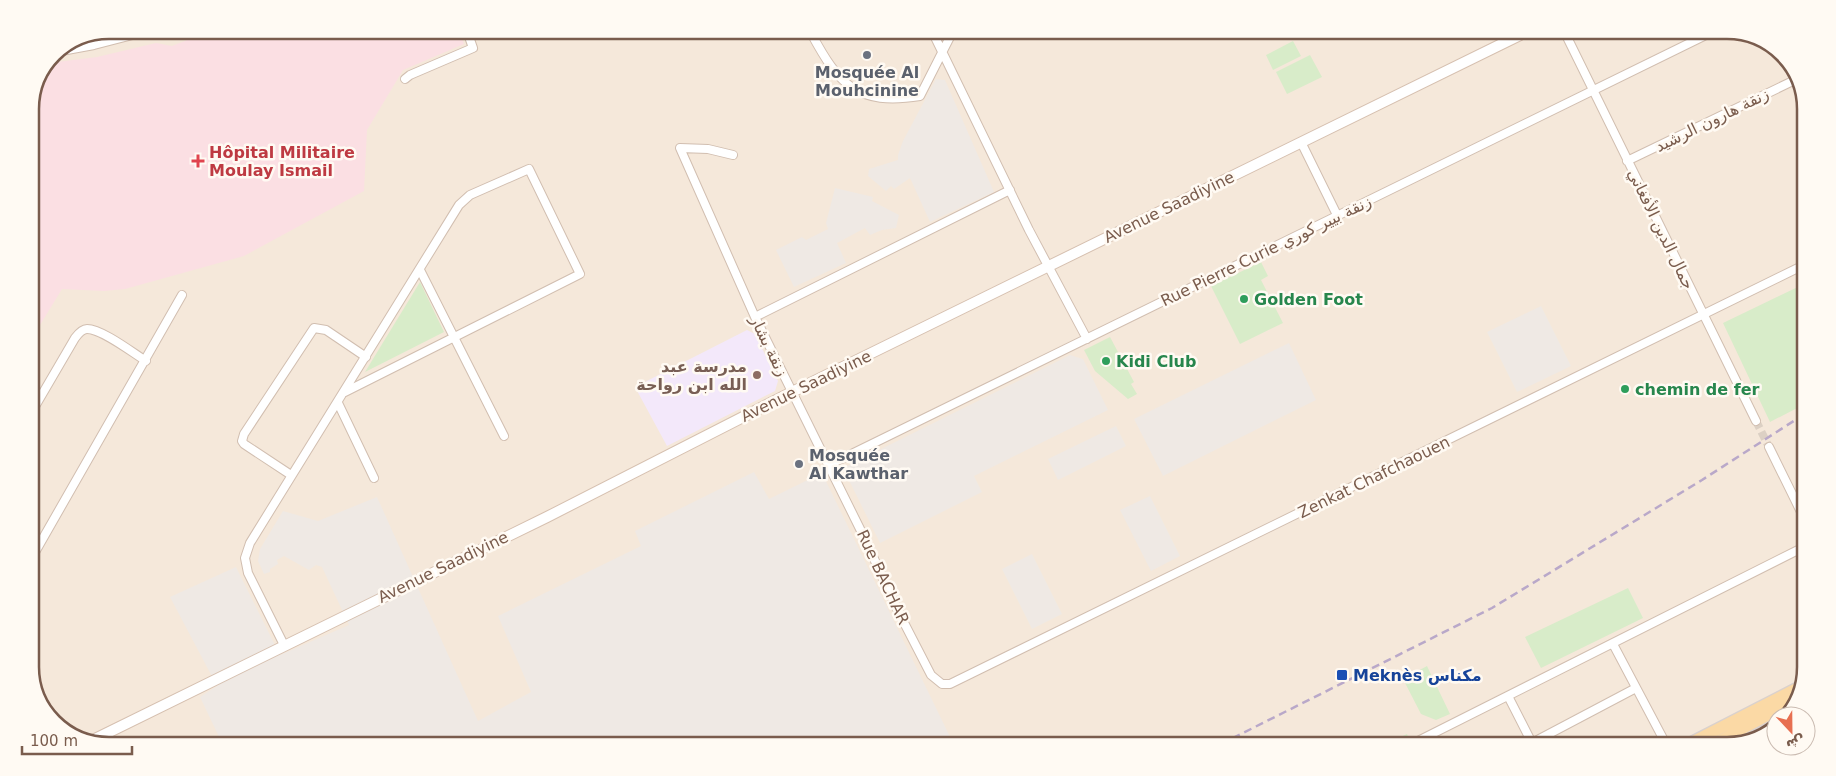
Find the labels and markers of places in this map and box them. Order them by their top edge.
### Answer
marker: Mosquée Al Mouhcinine [861,49,873,61]
place label: Mosquée Al Mouhcinine [815,63,919,100]
place label: Hôpital Militaire Moulay Ismail [209,143,355,180]
marker: Hôpital Militaire Moulay Ismail [191,154,205,168]
place label: Golden Foot [1254,290,1363,309]
marker: Golden Foot [1238,293,1250,305]
place label: Kidi Club [1116,352,1196,371]
marker: Kidi Club [1100,355,1112,367]
place label: مدرسة عبد الله ابن رواحة [636,357,747,394]
marker: مدرسة عبد الله ابن رواحة [751,369,763,381]
place label: chemin de fer [1635,380,1760,399]
marker: chemin de fer [1619,383,1631,395]
place label: Mosquée Al Kawthar [809,446,908,483]
marker: Mosquée Al Kawthar [793,458,805,470]
place label: Meknès مكناس [1353,666,1482,685]
marker: Meknès مكناس [1335,668,1349,682]

